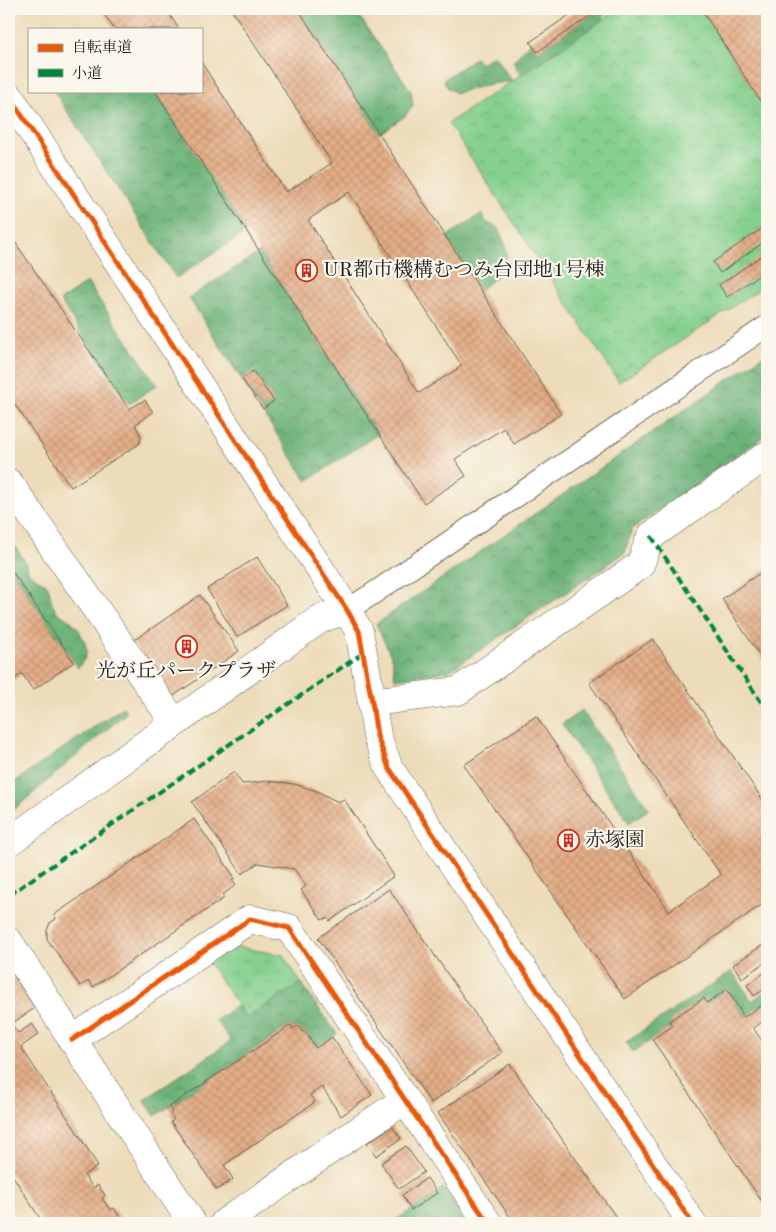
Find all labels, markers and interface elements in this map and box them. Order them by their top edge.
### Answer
legend [28,28,202,92]
text: 自転車道 [72,39,132,56]
text: 小道 [72,65,102,82]
place label: UR都市機構むつみ台団地1号棟 [323,258,605,281]
building icon: UR都市機構むつみ台団地1号棟 [295,259,319,283]
building icon: 光が丘パークプラザ [174,634,198,658]
place label: 光が丘パークプラザ [96,660,276,682]
building icon: 赤塚園 [557,829,581,853]
place label: 赤塚園 [585,829,645,851]

